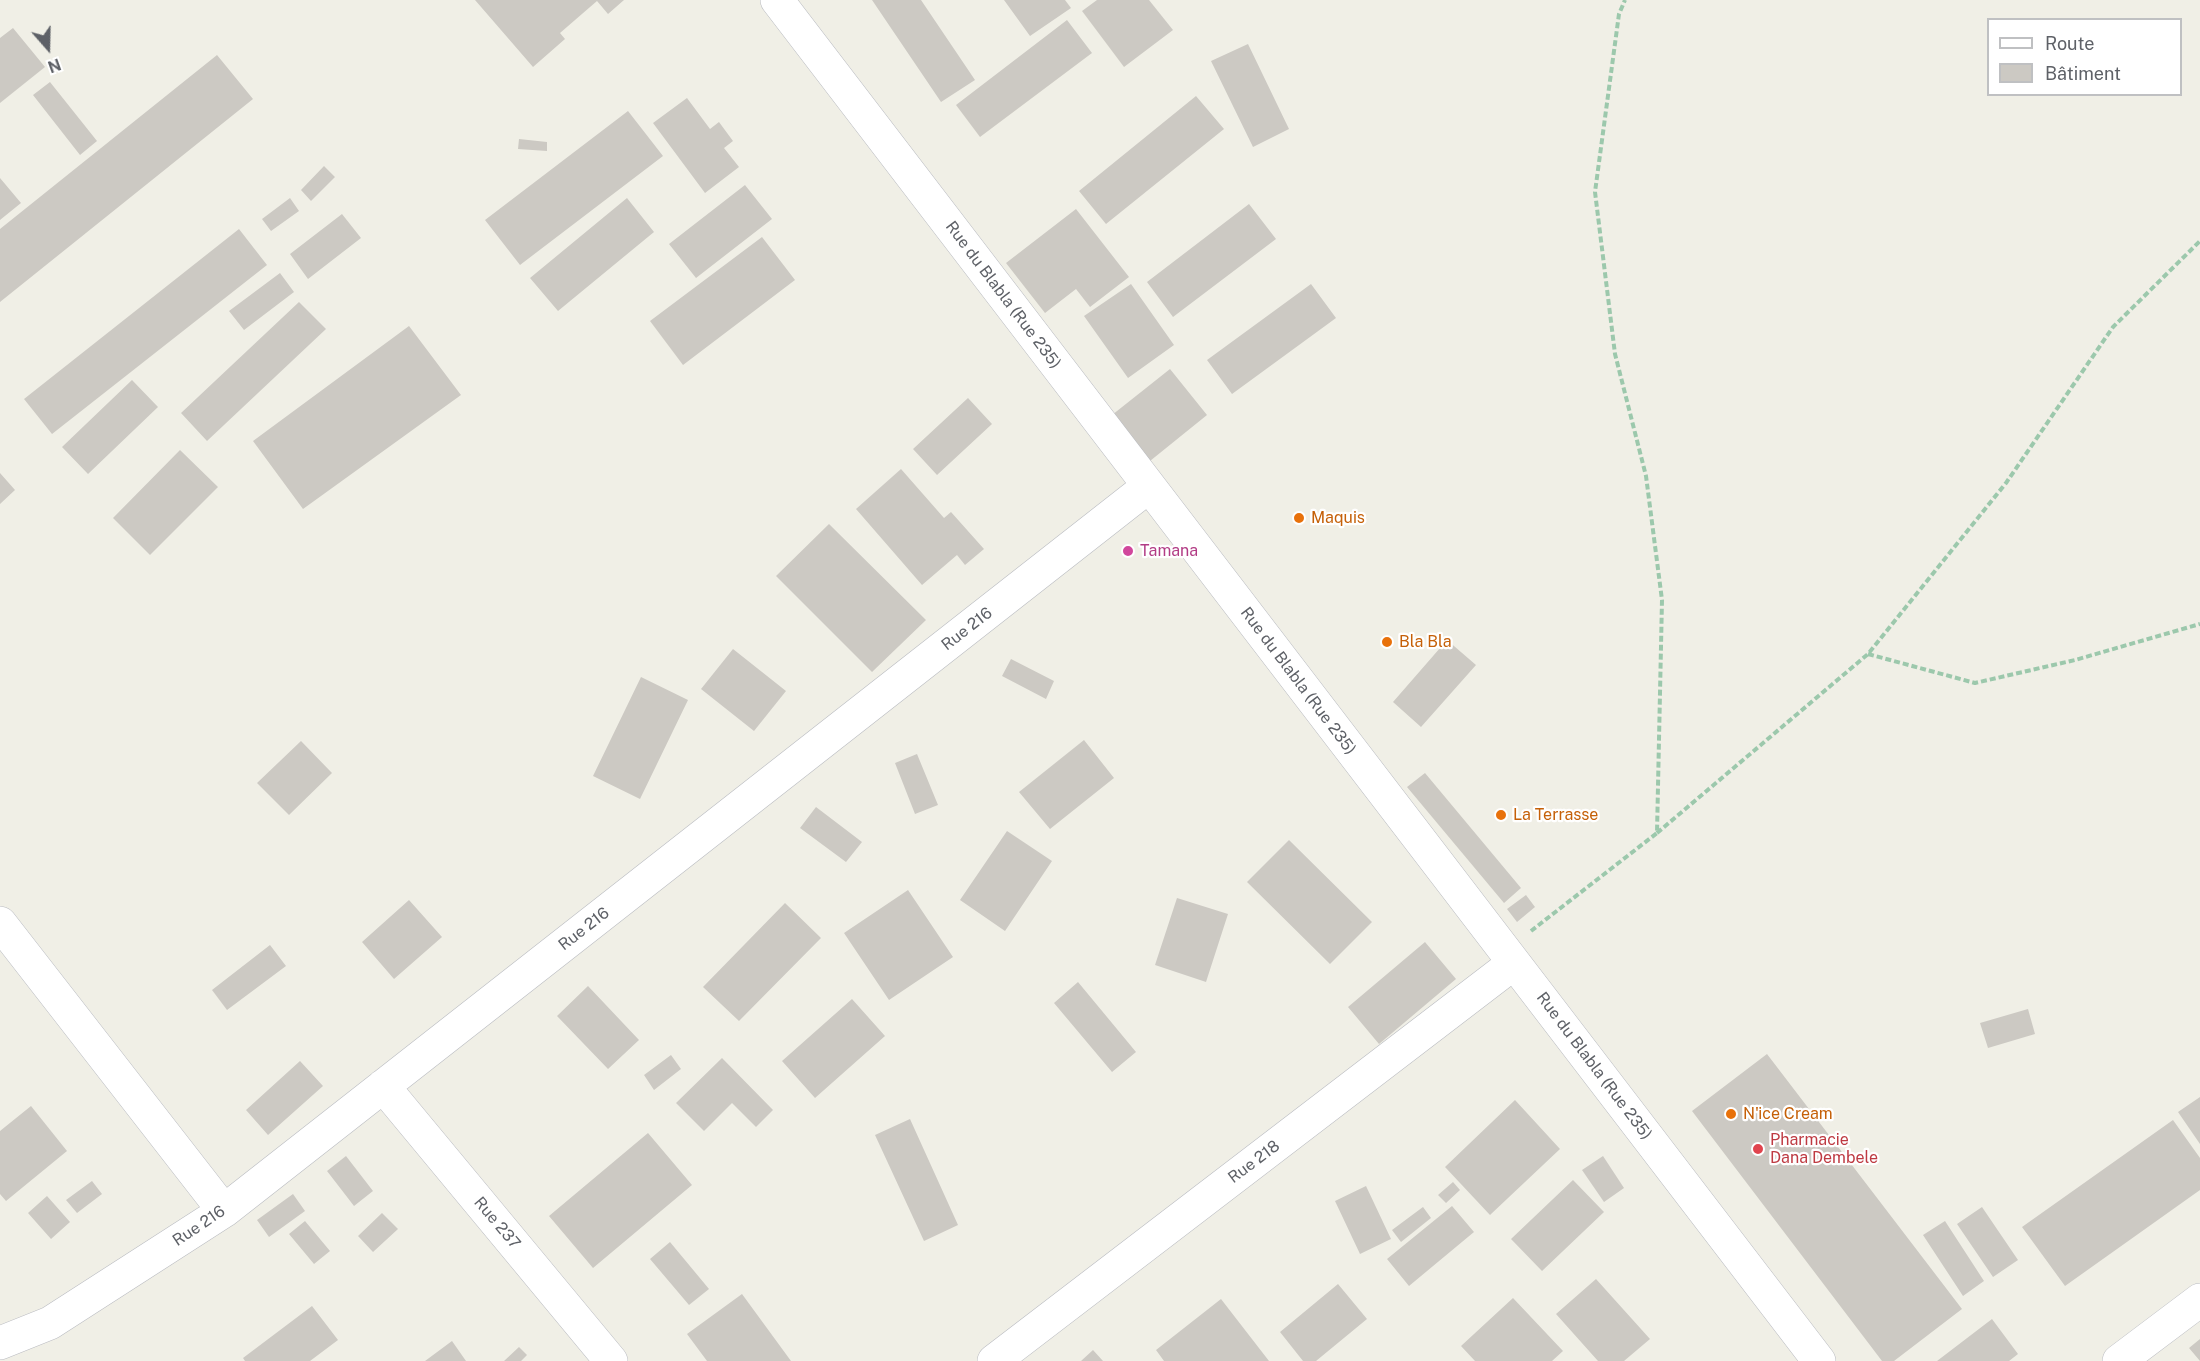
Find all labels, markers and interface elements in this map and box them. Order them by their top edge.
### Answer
north arrow [18,18,78,78]
legend [1987,18,2182,96]
text: Route [2045,33,2094,54]
text: N [45,54,63,76]
text: Bâtiment [2045,63,2121,84]
street label: Rue du Blabla (Rue 235) [941,217,1065,373]
place label: Maquis [1311,508,1365,528]
marker: Maquis [1292,511,1306,525]
place label: Tamana [1140,541,1198,561]
marker: Tamana [1121,544,1135,558]
street label: Rue 216 [938,603,996,655]
street label: Rue du Blabla (Rue 235) [1236,603,1360,759]
place label: Bla Bla [1399,632,1452,652]
marker: Bla Bla [1380,635,1394,649]
place label: La Terrasse [1513,805,1598,825]
marker: La Terrasse [1494,808,1508,822]
street label: Rue 216 [555,903,613,955]
street label: Rue du Blabla (Rue 235) [1532,988,1656,1144]
place label: N'ice Cream [1743,1104,1833,1124]
marker: N'ice Cream [1724,1107,1738,1121]
place label: Pharmacie Dana Dembele [1770,1130,1878,1168]
street label: Rue 218 [1225,1136,1283,1188]
marker: Pharmacie Dana Dembele [1751,1142,1765,1156]
street label: Rue 237 [470,1193,524,1253]
street label: Rue 216 [169,1202,229,1250]

